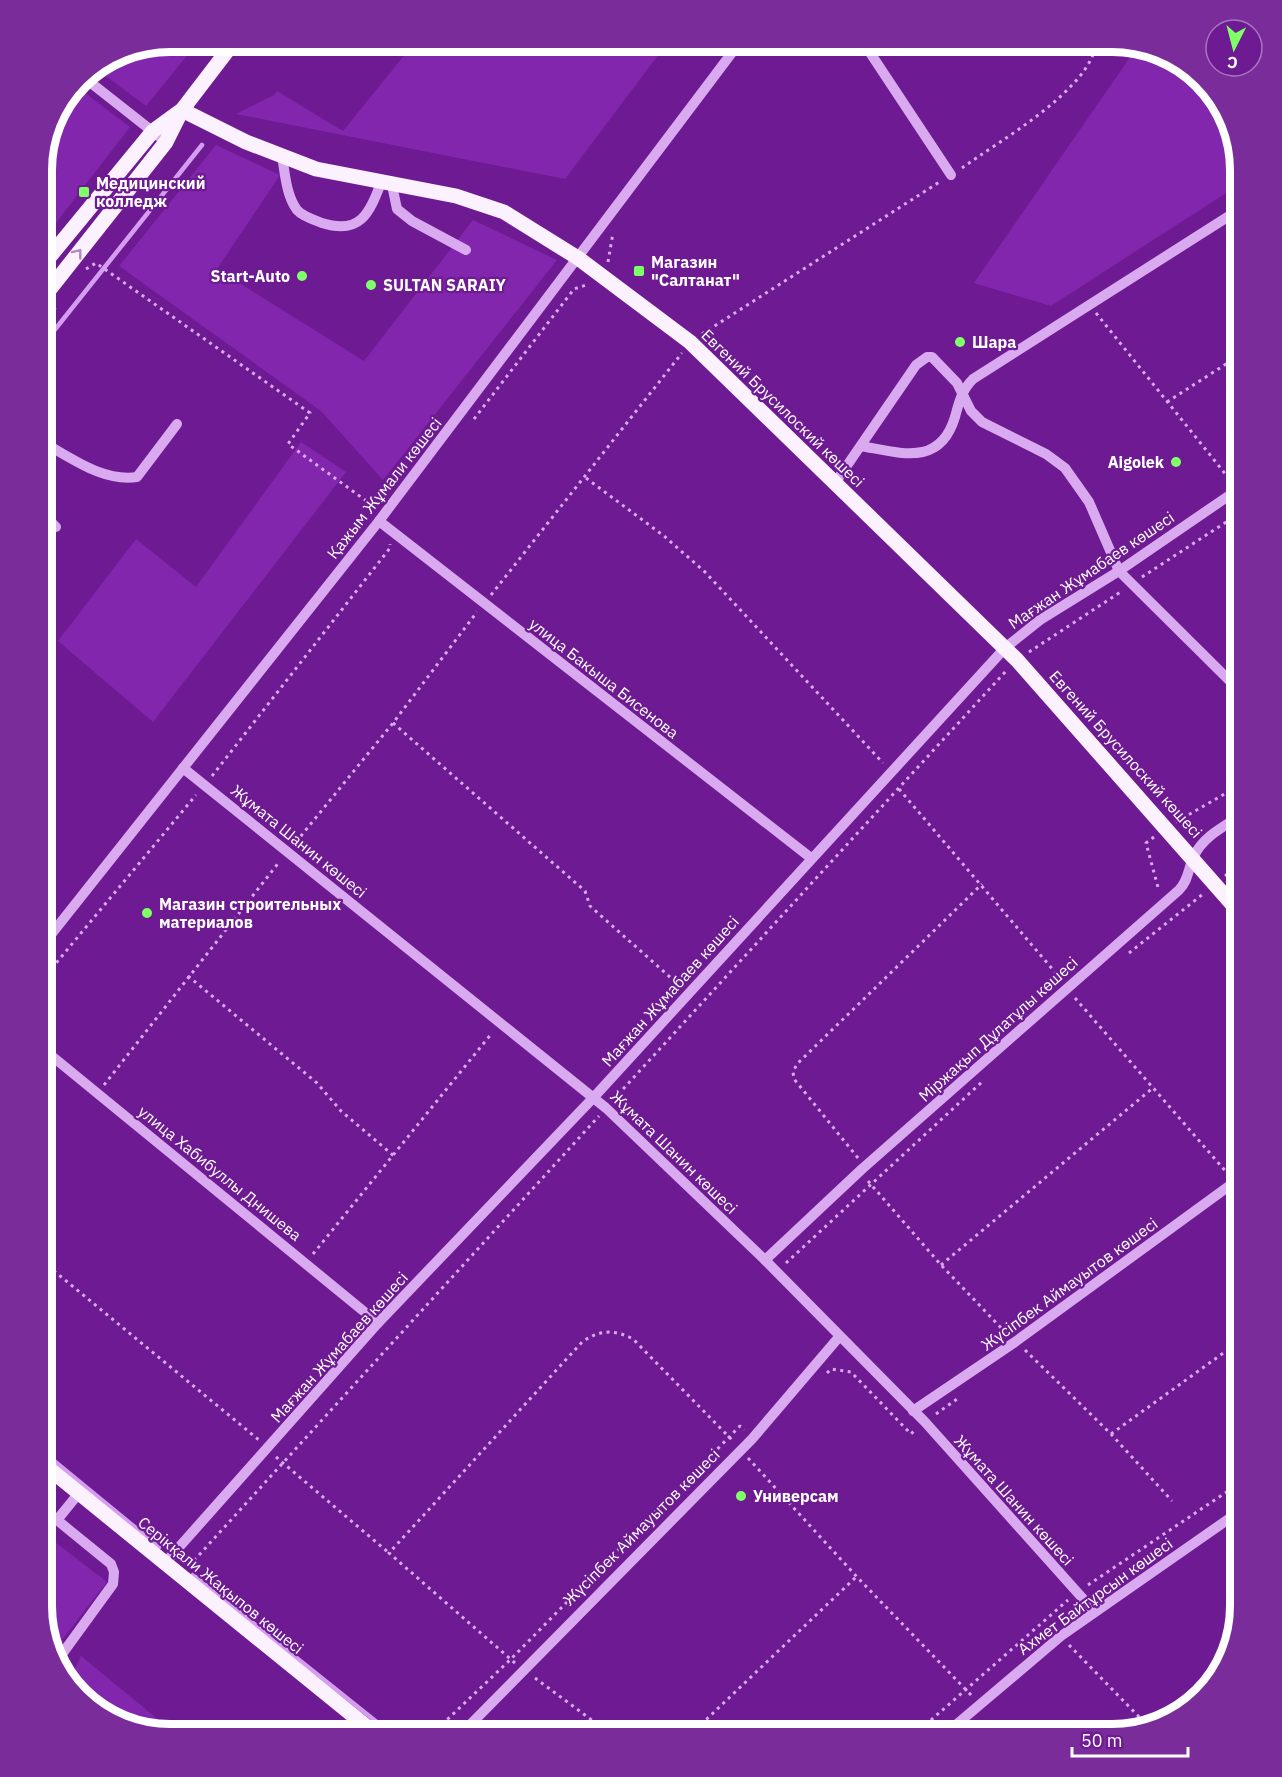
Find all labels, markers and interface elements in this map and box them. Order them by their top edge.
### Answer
north arrow [1204,18,1264,78]
text: С [1226,52,1239,73]
place label: Медицинский колледж [96,173,205,211]
marker: Медицинский колледж [77,185,91,199]
one-way arrow [71,249,82,260]
place label: Магазин "Салтанат" [651,252,740,290]
marker: Магазин "Салтанат" [632,264,646,278]
place label: Start-Auto [211,266,290,286]
marker: Start-Auto [295,269,309,283]
place label: SULTAN SARAIY [383,275,507,295]
marker: SULTAN SARAIY [364,278,378,292]
street label: Евгений Брусилоский көшесі [697,325,869,491]
place label: Шара [972,332,1016,352]
marker: Шара [953,335,967,349]
street label: Қажым Жұмали көшесі [322,413,446,563]
place label: Aigolek [1108,452,1165,472]
marker: Aigolek [1169,455,1183,469]
street label: Мағжан Жұмабаев көшесі [1004,507,1178,633]
street label: улица Бакыша Бисенова [525,613,683,743]
street label: Евгений Брусилоский көшесі [1045,666,1207,842]
street label: Жұмата Шанин көшесі [227,780,371,902]
place label: Магазин строительных материалов [159,894,341,932]
marker: Магазин строительных материалов [140,906,154,920]
street label: Мағжан Жұмабаев көшесі [597,912,743,1070]
street label: Міржақып Дұлатұлы көшесі [914,952,1082,1106]
street label: Жұмата Шанин көшесі [606,1086,742,1218]
street label: улица Хабибуллы Днишева [134,1101,306,1245]
street label: Жүсіпбек Аймауытов көшесі [977,1213,1161,1355]
street label: Мағжан Жұмабаев көшесі [266,1268,412,1426]
street label: Жұмата Шанин көшесі [950,1430,1078,1570]
street label: Жүсіпбек Аймауытов көшесі [558,1444,724,1610]
place label: Универсам [753,1486,839,1506]
marker: Универсам [734,1489,748,1503]
street label: Серікқали Жақыпов көшесі [134,1512,308,1658]
street label: Ахмет Байтұрсын көшесі [1014,1533,1176,1659]
scale bar [1072,1720,1188,1758]
text: 50 m [1081,1729,1123,1752]

